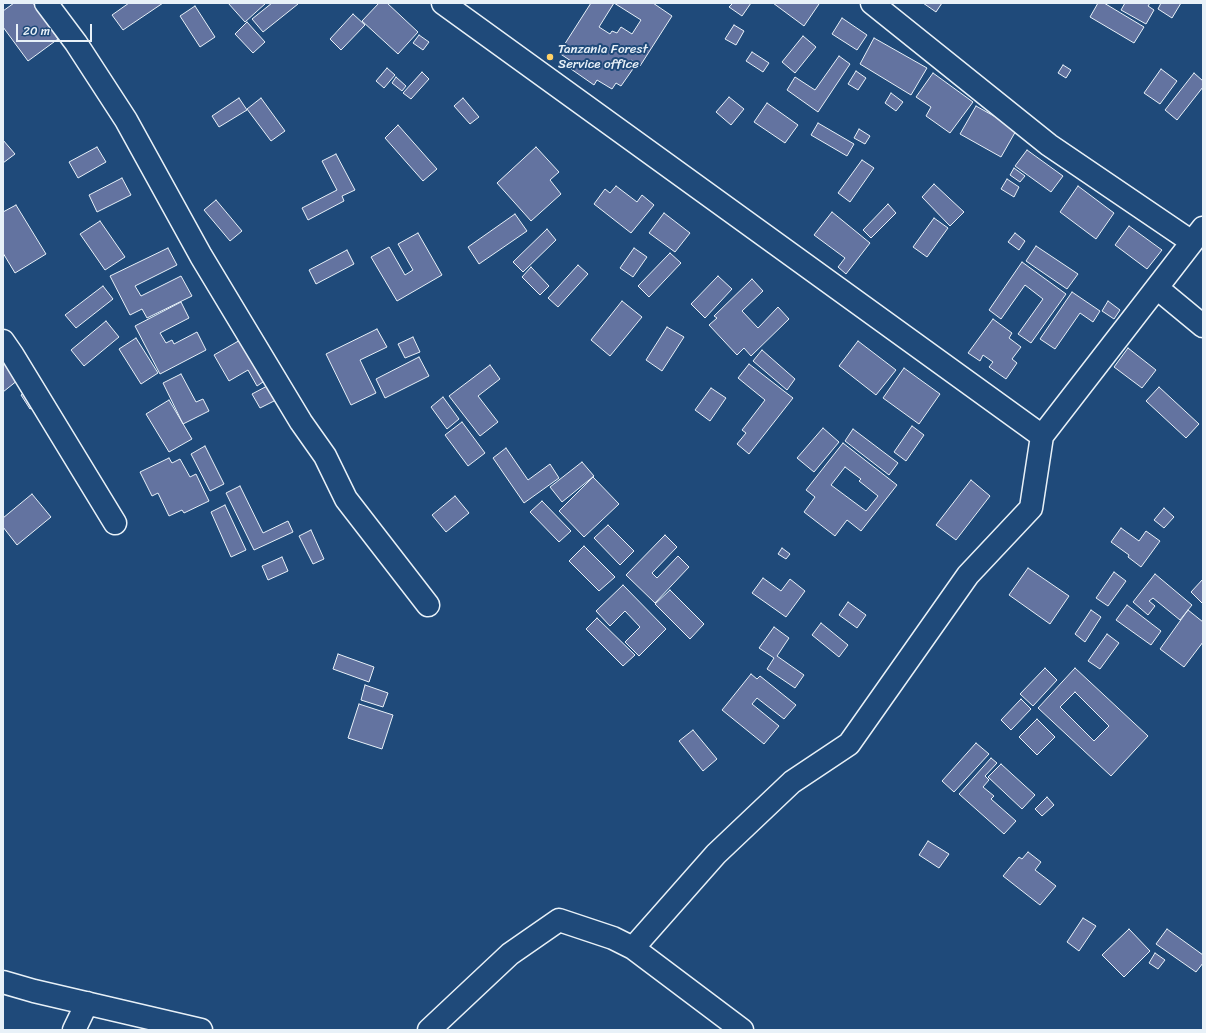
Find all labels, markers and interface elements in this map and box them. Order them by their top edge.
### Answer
scale bar [18,16,94,42]
text: 20 m [23,20,50,42]
place label: Tanzania Forest Service office [558,42,648,73]
marker: Tanzania Forest Service office [545,52,555,62]

